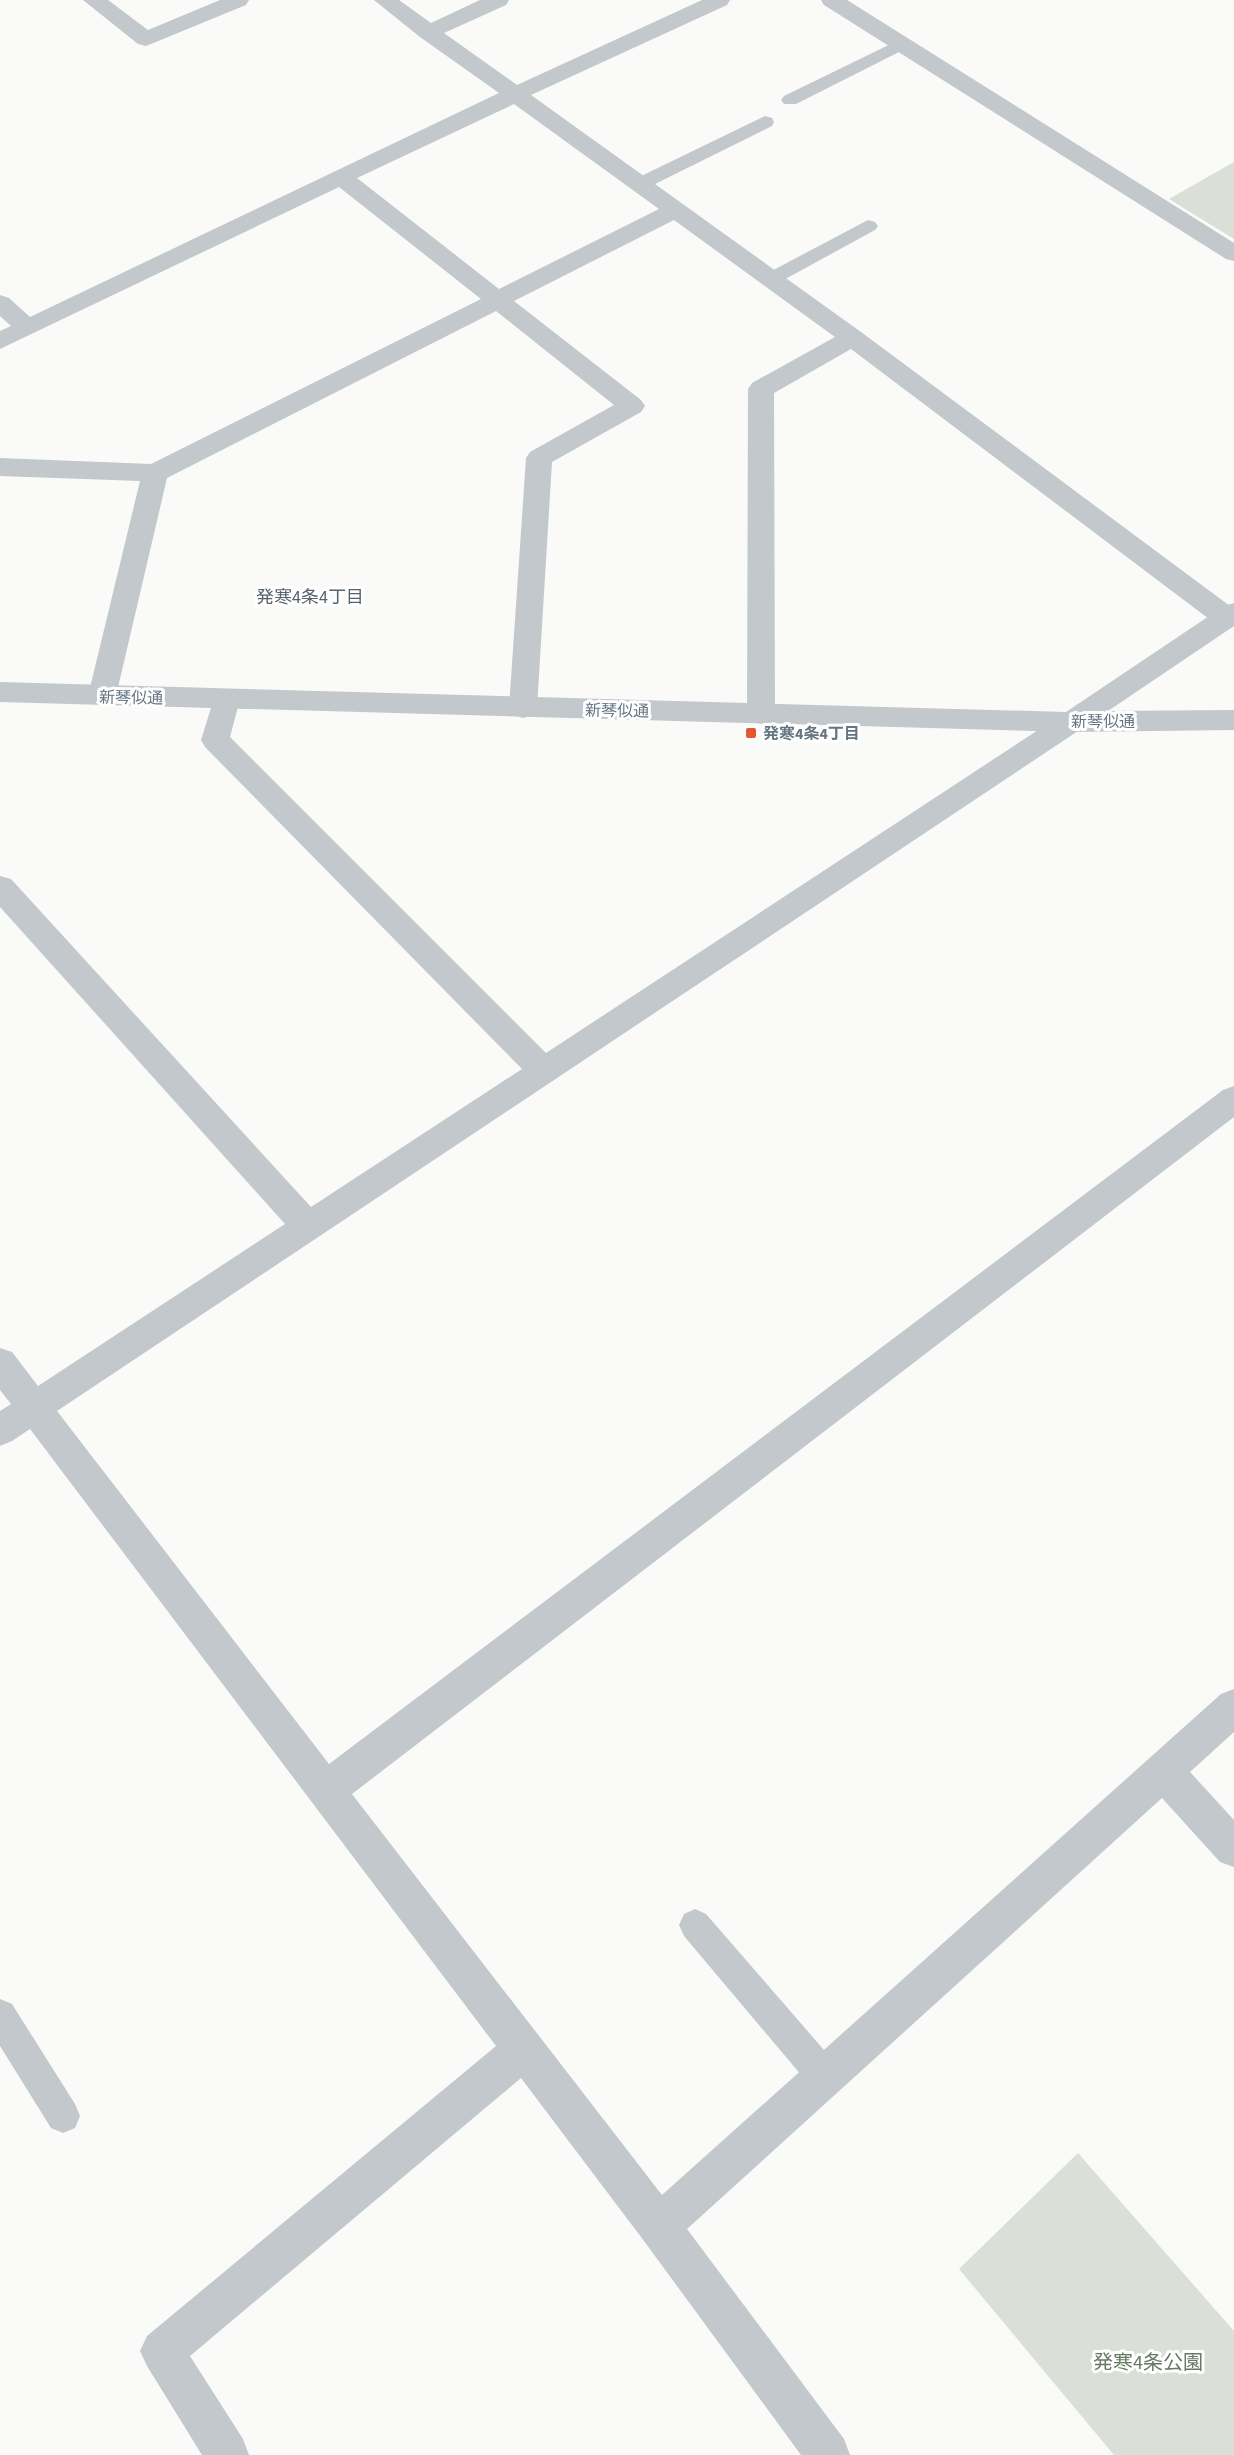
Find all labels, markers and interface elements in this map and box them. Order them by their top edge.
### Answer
district label: 発寒4条4丁目 [256,585,364,610]
street label: 新琴似通 [99,686,163,710]
street label: 新琴似通 [585,699,649,723]
street label: 新琴似通 [1071,711,1135,733]
place label: 発寒4条4丁目 [763,723,860,745]
marker: 発寒4条4丁目 [744,726,758,740]
park label: 発寒4条公園 [1093,2349,1203,2377]

